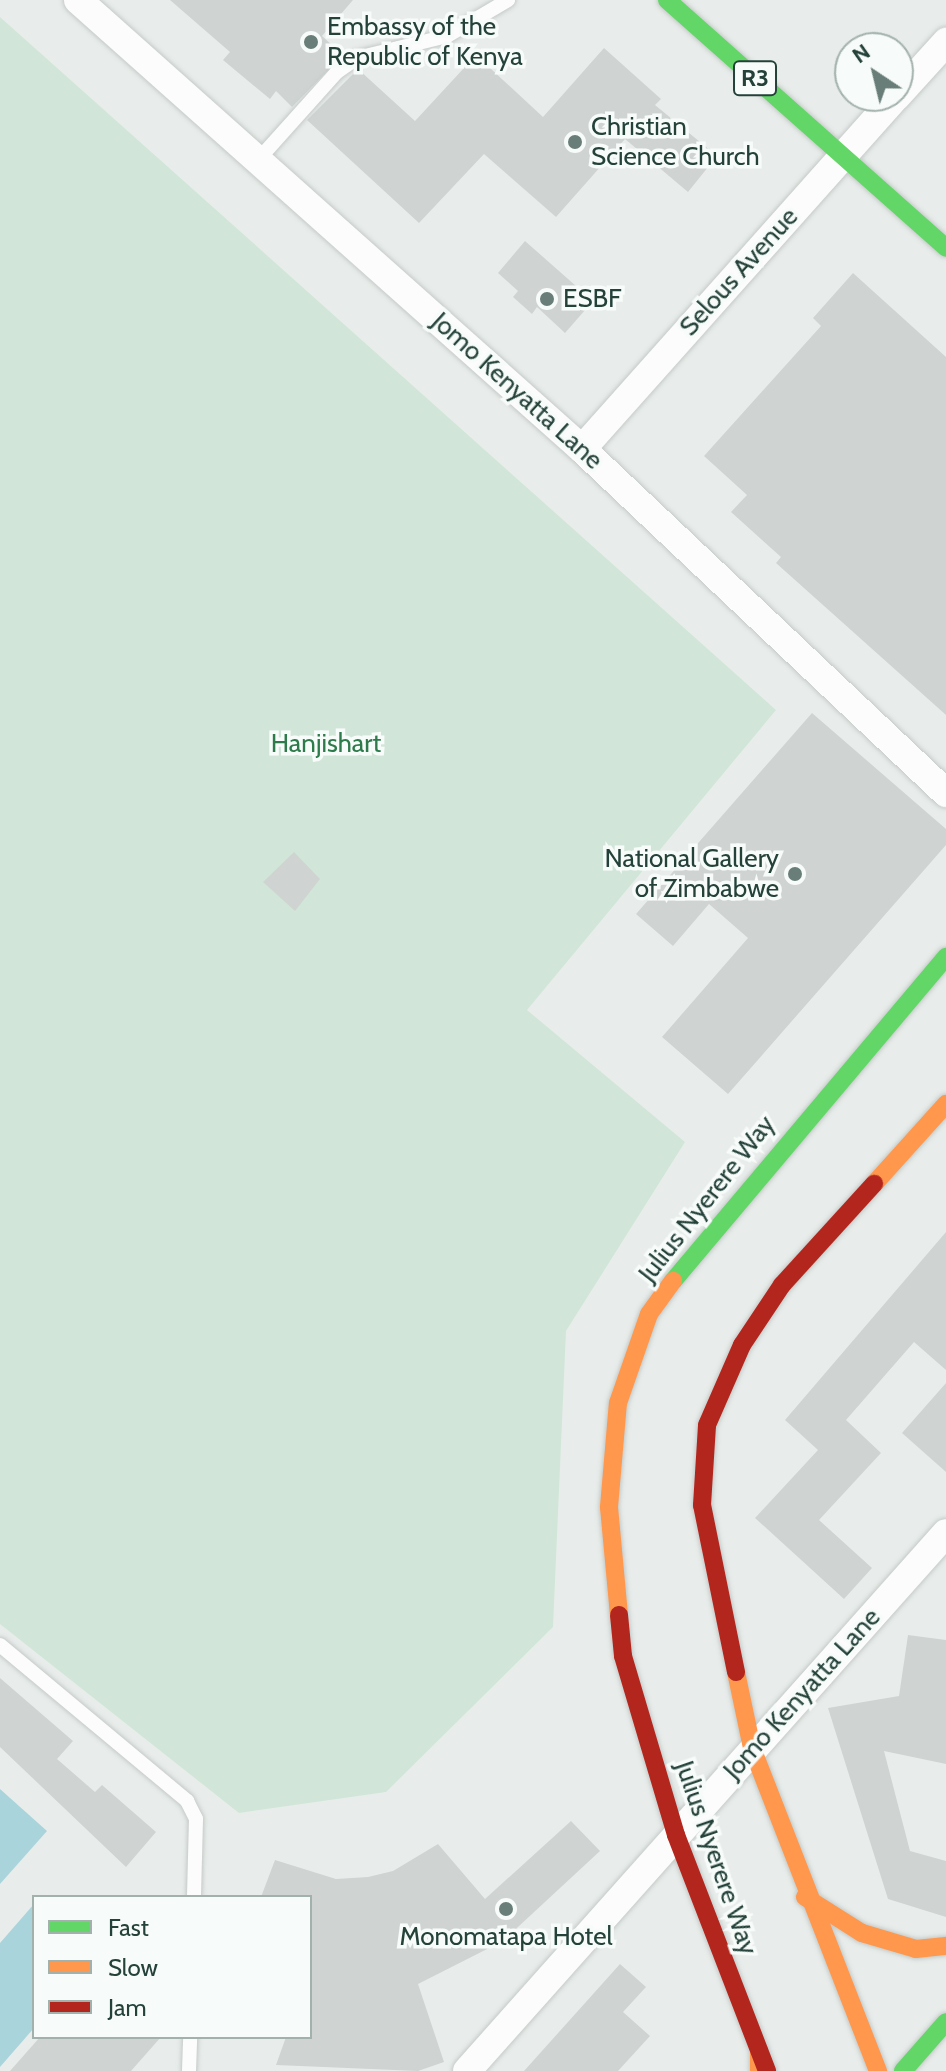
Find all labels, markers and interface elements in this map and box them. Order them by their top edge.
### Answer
place label: Embassy of the Republic of Kenya [327,11,523,72]
north arrow [834,32,914,112]
marker: Embassy of the Republic of Kenya [302,33,320,51]
text: N [847,38,875,69]
road number: R3 [733,58,777,98]
place label: Christian Science Church [591,111,760,172]
marker: Christian Science Church [566,133,584,151]
street label: Selous Avenue [673,202,805,342]
place label: ESBF [563,283,622,315]
marker: ESBF [538,290,556,308]
street label: Jomo Kenyatta Lane [425,306,609,476]
park label: Hanjishart [271,728,381,760]
place label: National Gallery of Zimbabwe [604,843,779,904]
marker: National Gallery of Zimbabwe [786,865,804,883]
street label: Julius Nyerere Way [632,1109,782,1289]
street label: Jomo Kenyatta Lane [717,1602,887,1786]
street label: Julius Nyerere Way [668,1757,764,1959]
legend [32,1895,312,2039]
marker: Monomatapa Hotel [497,1900,515,1918]
text: Fast [108,1913,149,1942]
place label: Monomatapa Hotel [399,1921,613,1953]
text: Slow [108,1953,158,1982]
text: Jam [108,1993,146,2022]

